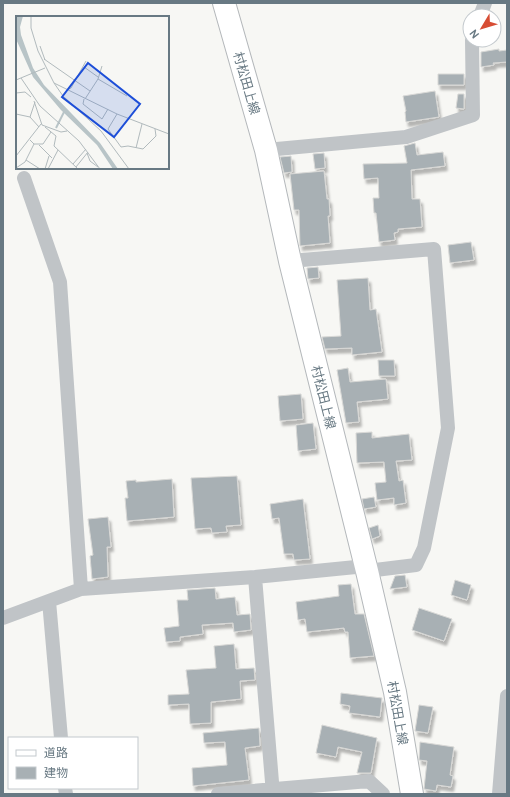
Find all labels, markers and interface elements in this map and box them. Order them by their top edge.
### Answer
north arrow [462,8,502,48]
inset map [16,16,169,169]
text: N [467,26,483,41]
street label: 村松田上線 [228,50,263,117]
street label: 村松田上線 [306,364,339,431]
street label: 村松田上線 [383,680,411,747]
legend [8,737,138,789]
text: 道路 [44,746,68,762]
text: 建物 [44,766,68,782]

